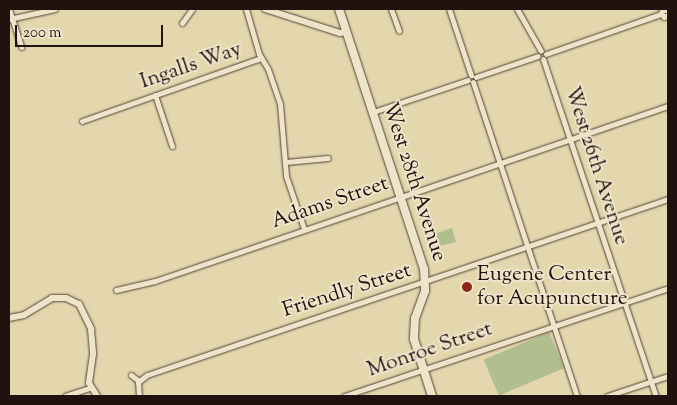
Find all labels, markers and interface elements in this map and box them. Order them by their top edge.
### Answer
scale bar [18,15,165,47]
text: 200 m [23,23,62,44]
street label: Ingalls Way [137,37,245,95]
street label: West 26th Avenue [558,84,634,248]
street label: West 28th Avenue [376,99,452,265]
street label: Adams Street [268,171,392,235]
street label: Friendly Street [280,258,414,324]
place label: Eugene Center for Acupuncture [477,262,628,312]
marker: Eugene Center for Acupuncture [461,281,473,293]
street label: Monroe Street [364,317,496,383]

